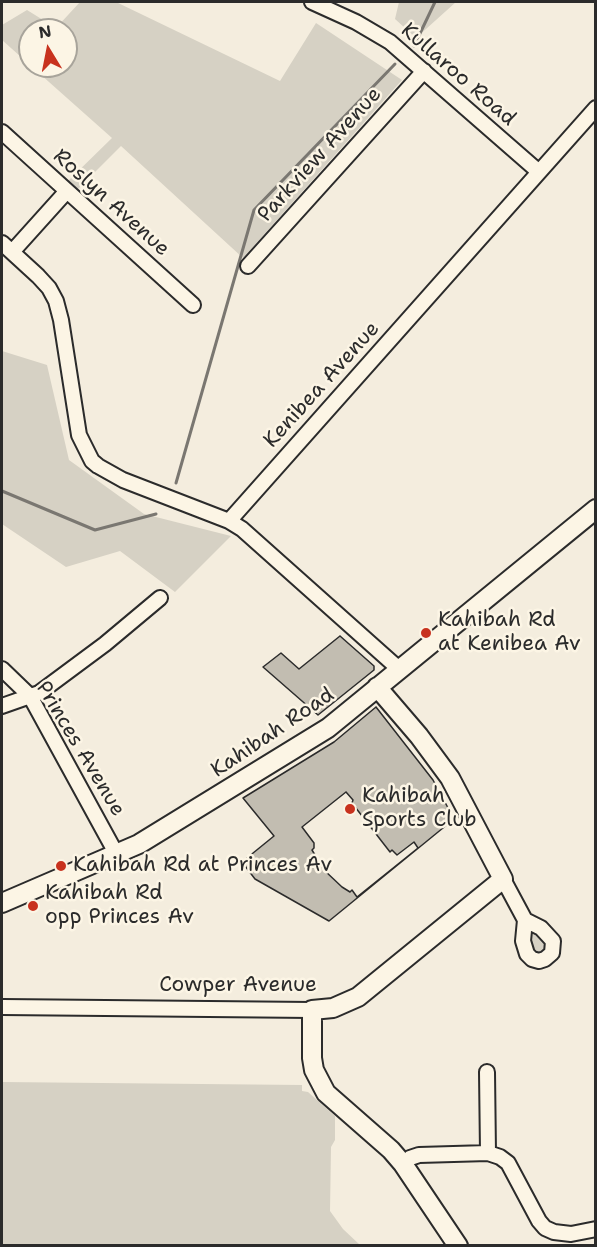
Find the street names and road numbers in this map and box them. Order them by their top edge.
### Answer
street label: Kullaroo Road [395,18,521,132]
street label: Parkview Avenue [253,82,387,228]
street label: Roslyn Avenue [47,144,175,262]
street label: Kenibea Avenue [259,317,385,453]
street label: Princes Avenue [30,677,130,821]
street label: Kahibah Road [207,683,339,783]
street label: Cowper Avenue [159,973,317,999]

